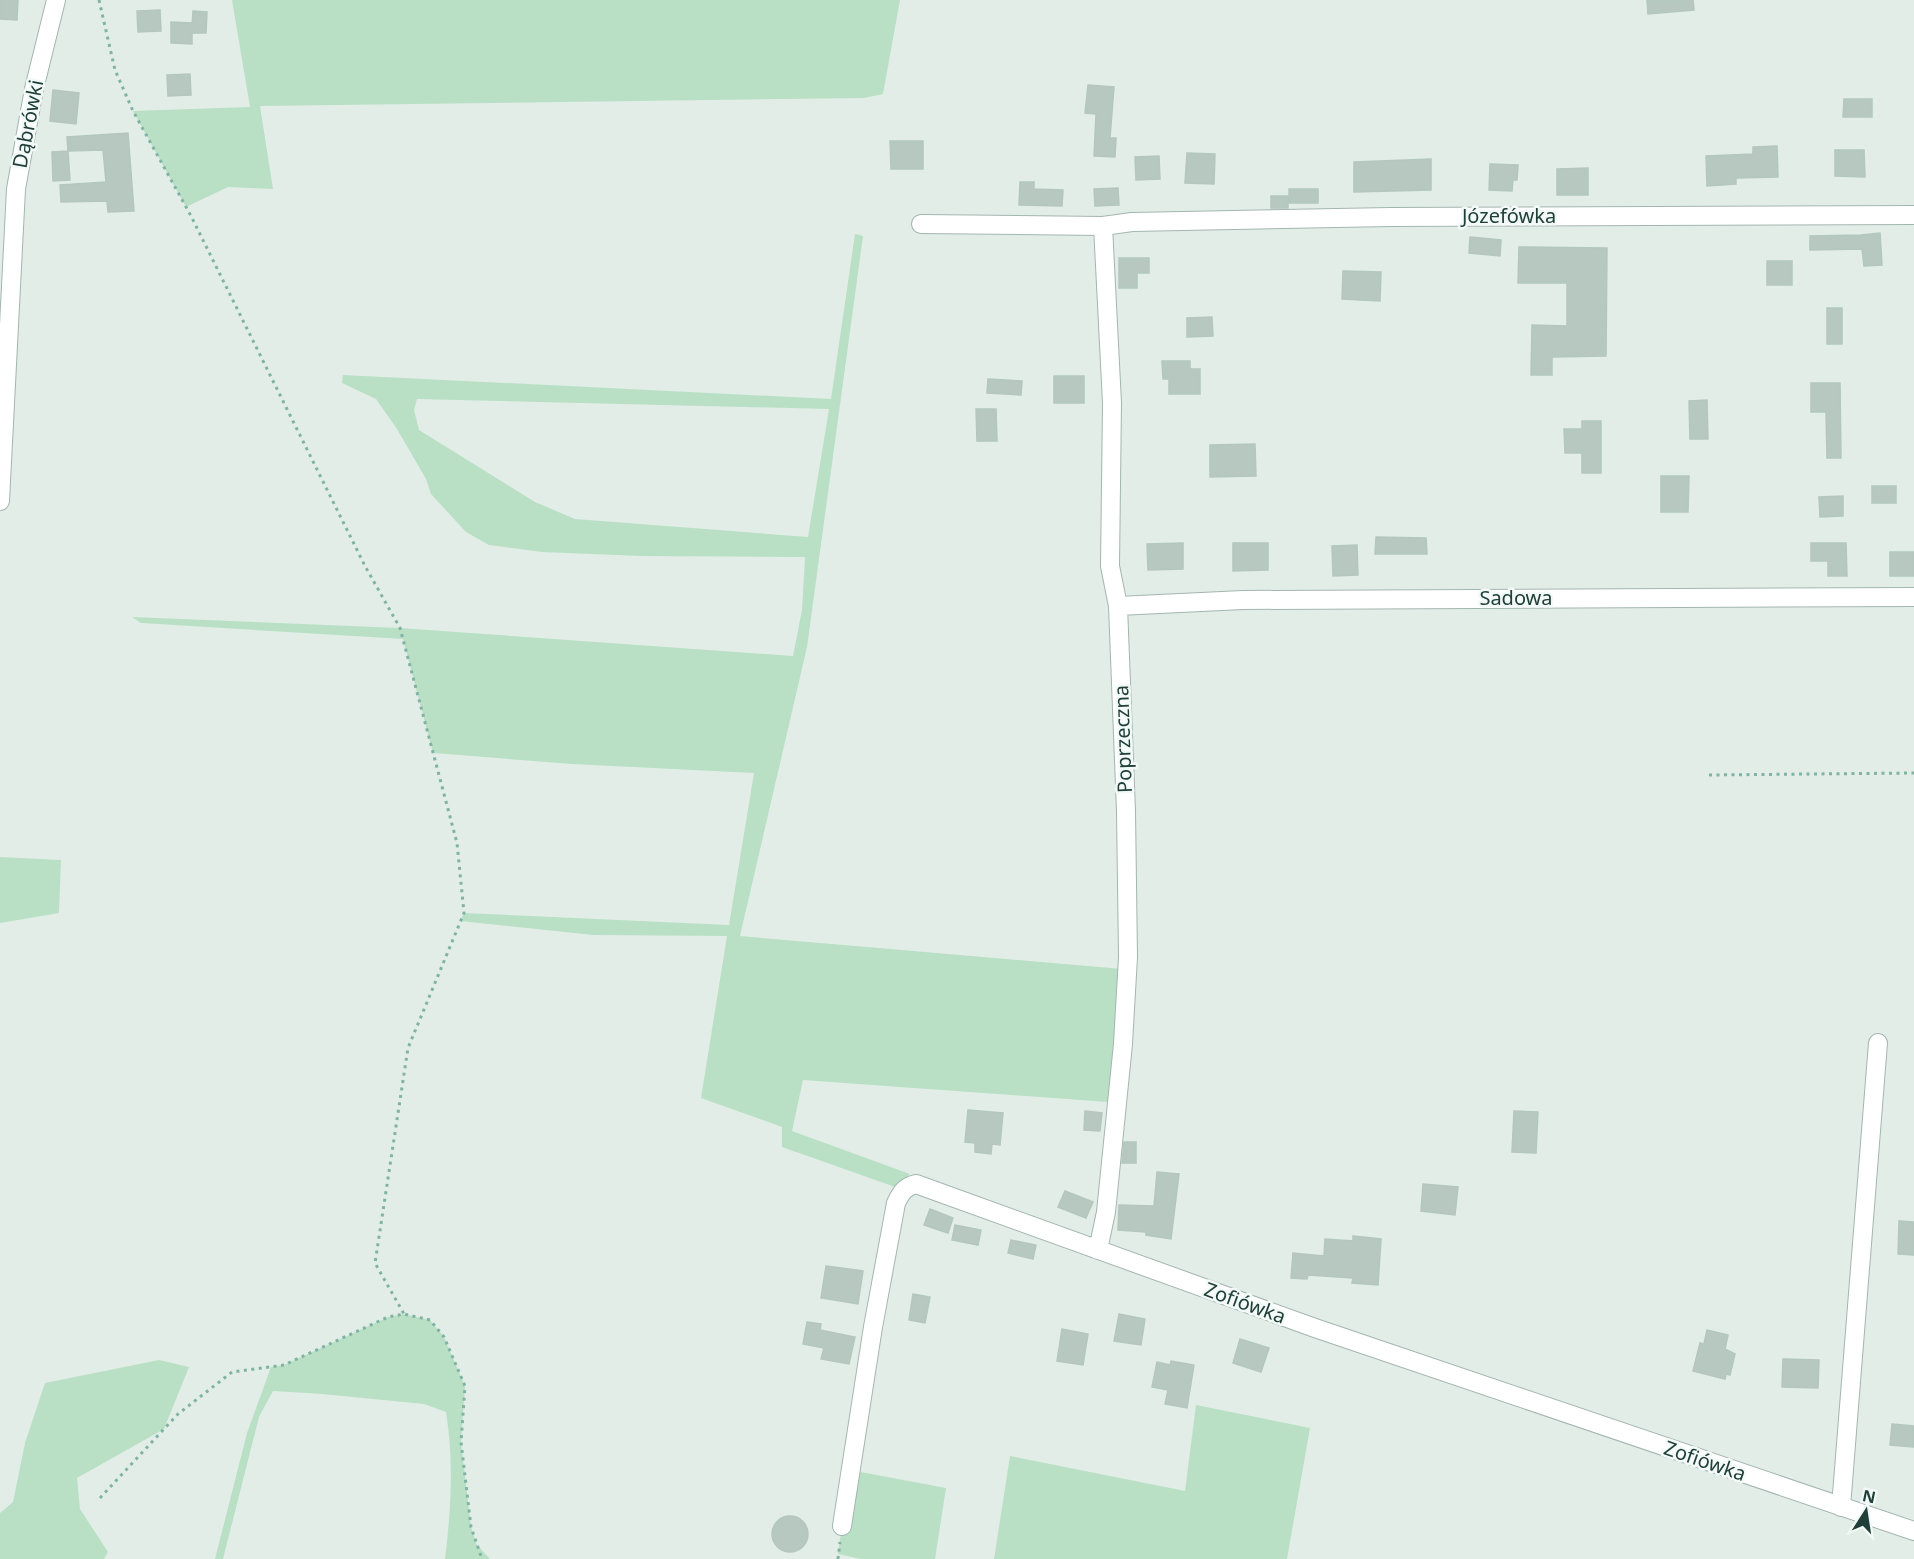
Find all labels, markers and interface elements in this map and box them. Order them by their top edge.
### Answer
street label: Dąbrówki [6,78,49,170]
street label: Józefówka [1460,202,1556,229]
street label: Sadowa [1479,584,1553,611]
street label: Poprzeczna [1107,685,1138,793]
street label: Zofiówka [1201,1275,1290,1330]
street label: Zofiówka [1661,1434,1750,1487]
north arrow [1836,1481,1896,1541]
text: N [1860,1484,1878,1508]

